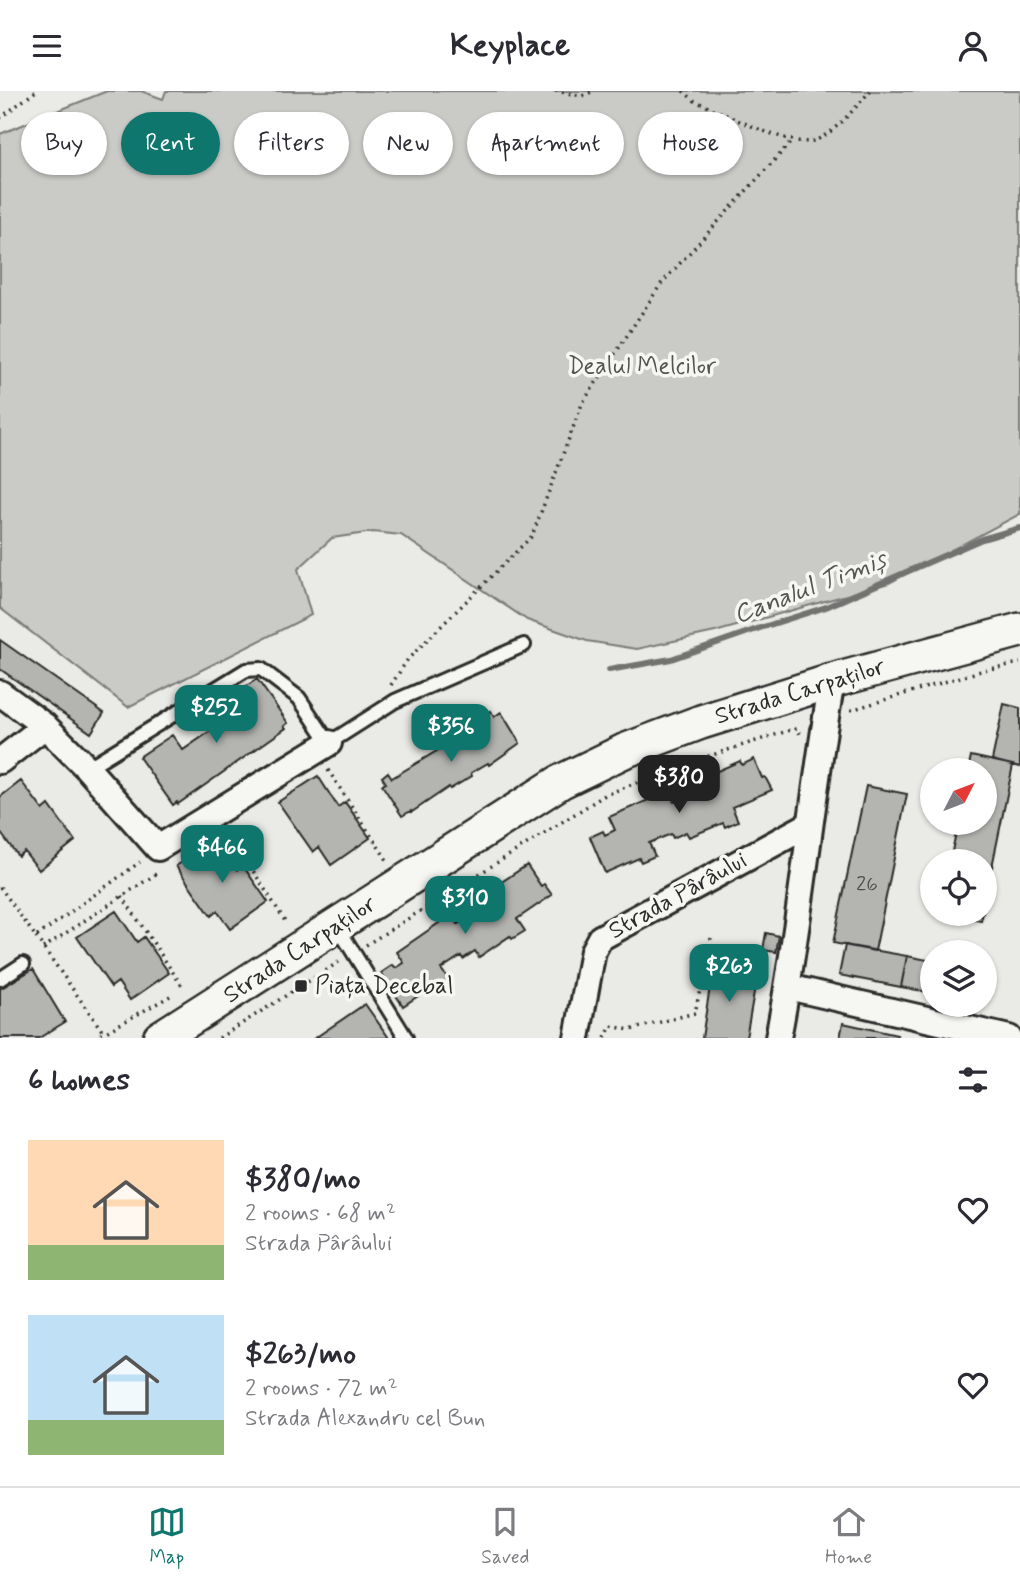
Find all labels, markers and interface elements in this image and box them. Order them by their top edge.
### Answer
text: Keyplace [450,25,570,67]
icon: menu [28,27,66,65]
icon: person [954,27,992,65]
chip: Buy [21,112,107,175]
chip: Rent [121,112,220,175]
chip: Filters [234,112,349,175]
chip: New [363,112,453,175]
chip: Apartment [467,112,624,175]
chip: House [638,112,743,175]
park label: Dealul Melcilor [568,351,716,382]
water label: Canalul Timiș [729,542,893,633]
street label: Strada Carpaților [711,651,889,733]
pin: $252 [175,685,257,745]
text: $252 [191,693,241,723]
pin: $356 [410,705,492,764]
text: $356 [427,712,475,742]
pin: $380 [638,755,720,815]
north arrow [920,758,998,835]
map controls [920,758,997,1017]
text: $380 [654,763,704,793]
pin: $466 [181,825,263,885]
text: $466 [197,833,247,863]
street label: Strada Pârâului [603,845,753,947]
button: locate [920,849,997,926]
house number: 26 [856,870,878,898]
pin: $310 [424,877,506,936]
text: $310 [441,884,489,914]
street label: Strada Carpaților [218,889,382,1011]
button: layers [920,940,997,1017]
pin: $263 [688,944,770,1004]
text: $263 [706,952,752,982]
place label: Piața Decebal [315,971,453,1002]
marker: Piața Decebal [293,978,309,994]
text: 6 homes [28,1061,130,1100]
icon: filters [954,1061,992,1099]
text: $380/mo [245,1160,360,1199]
icon: home [84,1168,168,1252]
icon: heart [954,1191,992,1229]
text: 2 rooms · 68 m² [245,1199,396,1229]
text: Strada Pârâului [245,1229,392,1259]
text: $263/mo [245,1335,356,1374]
icon: home [84,1343,168,1427]
icon: heart [954,1366,992,1404]
text: 2 rooms · 72 m² [245,1374,398,1404]
text: Strada Alexandru cel Bun [245,1404,485,1434]
tab: Map [148,1503,186,1570]
tab: Saved [481,1503,529,1570]
tab: Home [825,1503,872,1570]

